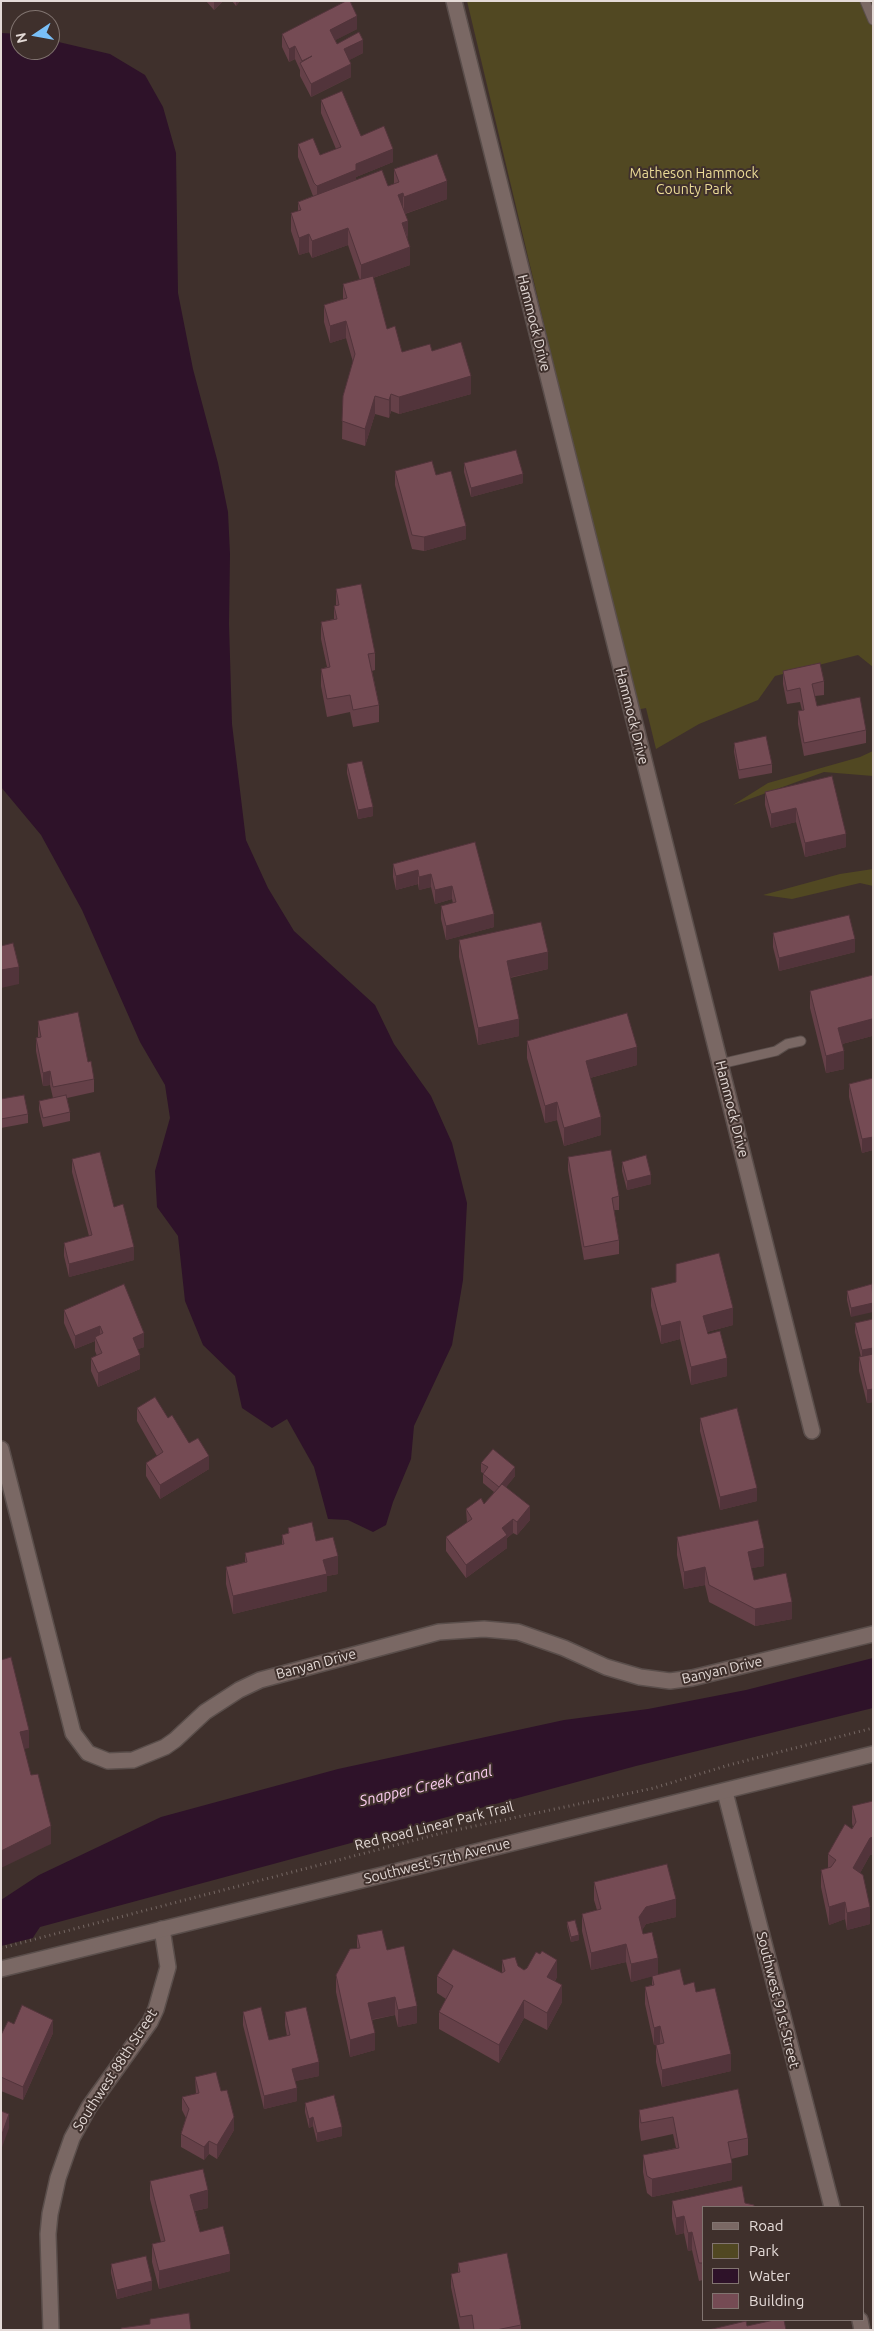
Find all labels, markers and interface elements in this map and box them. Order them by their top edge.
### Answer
north arrow [10,10,60,60]
text: N [12,31,30,45]
park label: Matheson Hammock County Park [630,165,758,198]
street label: Hammock Drive [514,273,554,373]
street label: Hammock Drive [612,666,652,766]
street label: Hammock Drive [712,1059,752,1159]
street label: Banyan Drive [274,1645,358,1683]
street label: Banyan Drive [680,1653,764,1687]
water label: Snapper Creek Canal [358,1762,494,1810]
street label: Red Road Linear Park Trail [353,1798,515,1854]
street label: Southwest 57th Avenue [362,1835,512,1887]
street label: Southwest 91st Street [753,1930,803,2070]
street label: Southwest 88th Street [69,2006,161,2134]
legend [702,2206,864,2321]
text: Road [749,2217,784,2234]
text: Park [749,2242,779,2259]
text: Water [749,2267,790,2284]
text: Building [749,2292,804,2309]

